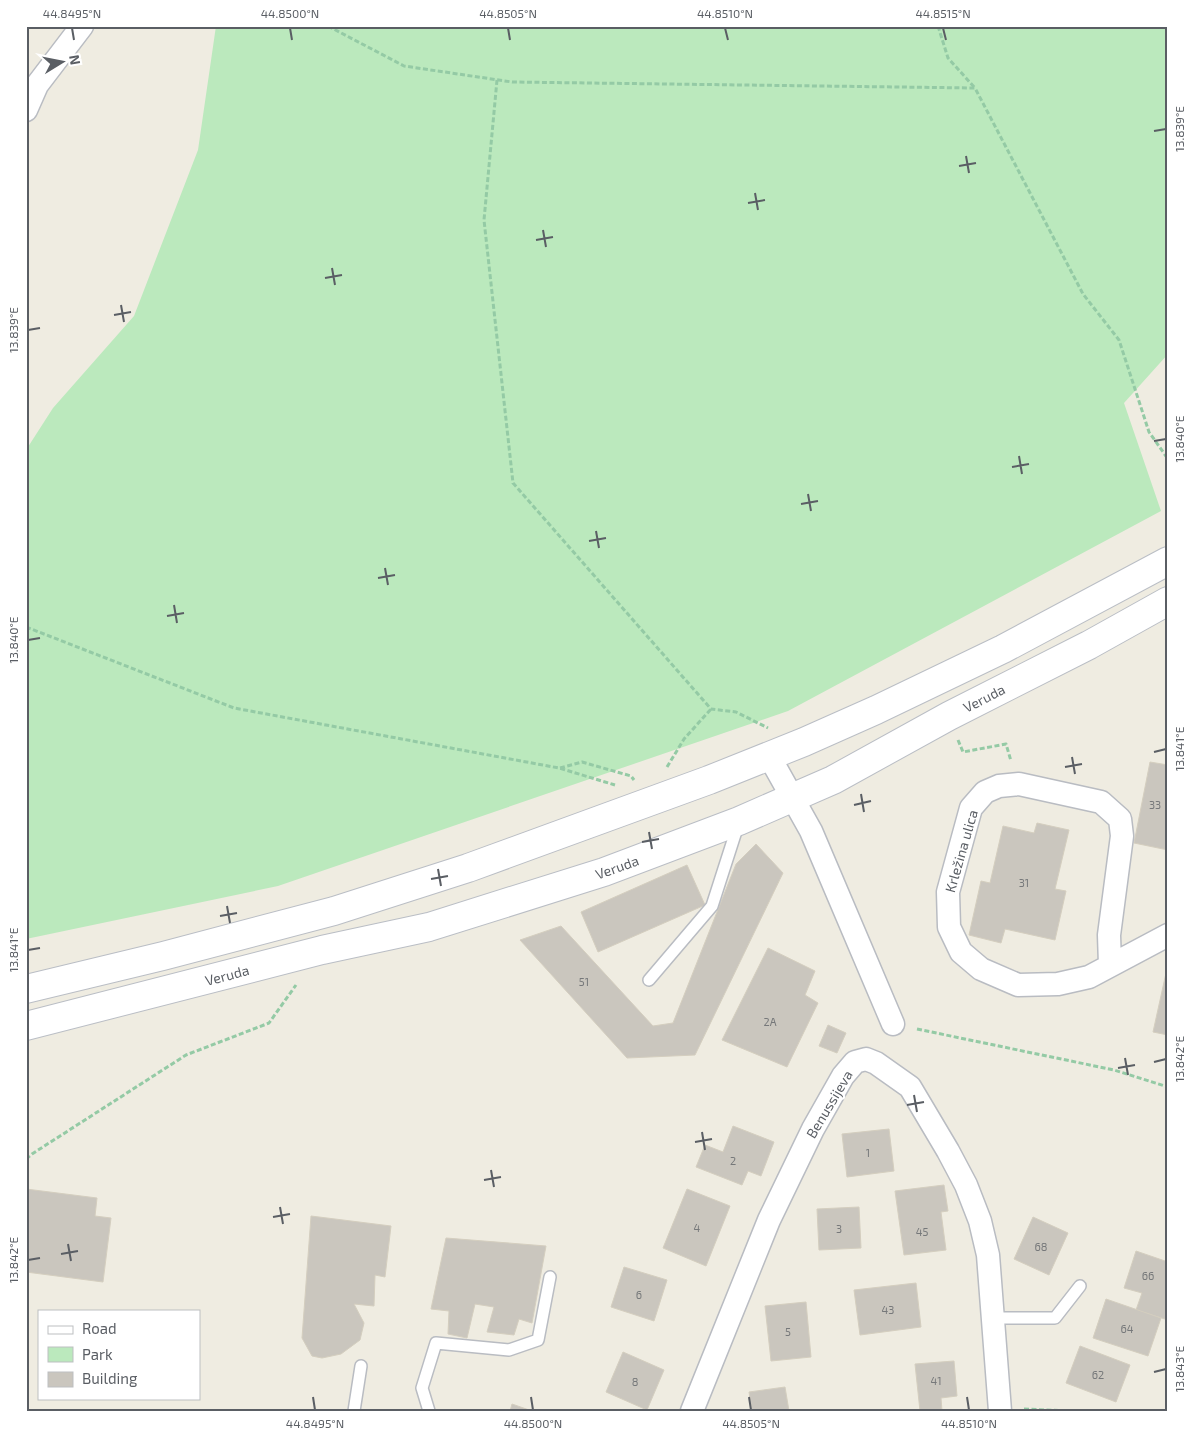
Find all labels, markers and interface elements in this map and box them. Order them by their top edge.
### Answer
text: 44.8495°N [43,6,101,20]
text: 44.8500°N [261,6,319,20]
text: 44.8505°N [479,6,537,20]
text: 44.8510°N [697,6,753,20]
text: 44.8515°N [915,6,971,20]
north arrow [38,38,88,88]
text: N [66,53,85,66]
text: 13.839°E [1172,106,1186,152]
text: 13.839°E [6,307,20,353]
text: 13.840°E [1172,415,1186,463]
text: 13.840°E [6,616,20,664]
street label: Veruda [960,680,1008,716]
text: 13.841°E [1172,726,1186,771]
house number: 33 [1149,798,1161,811]
street label: Krležina ulica [941,808,981,894]
street label: Veruda [593,851,641,883]
house number: 31 [1019,876,1029,889]
text: 13.841°E [6,927,20,972]
street label: Veruda [203,961,251,989]
house number: 51 [579,975,589,988]
house number: 2A [763,1015,777,1028]
text: 13.842°E [1172,1035,1186,1082]
street label: Benussijeva [802,1067,856,1141]
house number: 1 [866,1146,870,1159]
house number: 2 [730,1154,736,1167]
house number: 4 [694,1221,701,1234]
house number: 3 [836,1222,842,1235]
house number: 45 [916,1225,928,1238]
text: 13.842°E [6,1236,20,1283]
house number: 68 [1035,1240,1047,1253]
house number: 66 [1142,1269,1154,1282]
house number: 6 [636,1288,642,1301]
house number: 43 [882,1303,894,1316]
legend [38,1310,200,1400]
text: Road [82,1319,117,1337]
house number: 64 [1120,1322,1134,1335]
house number: 5 [785,1325,791,1338]
text: Park [82,1345,113,1363]
text: 13.843°E [1172,1345,1186,1392]
house number: 62 [1092,1368,1104,1381]
text: Building [82,1369,138,1387]
house number: 41 [930,1374,942,1387]
house number: 8 [632,1375,638,1388]
text: 44.8495°N [286,1416,344,1430]
text: 44.8500°N [504,1416,562,1430]
text: 44.8505°N [722,1416,780,1430]
text: 44.8510°N [941,1416,997,1430]

